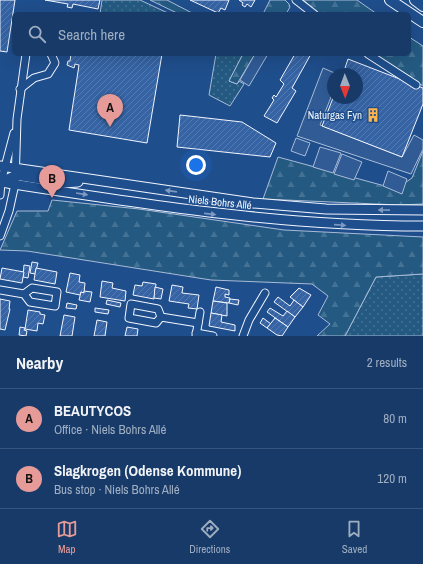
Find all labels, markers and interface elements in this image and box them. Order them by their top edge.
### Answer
search box [12,12,411,56]
icon: search [26,23,48,45]
text: Search here [58,24,125,45]
north arrow [327,68,363,104]
pin: A [97,94,123,127]
building icon: Naturgas Fyn [365,107,381,123]
place label: Naturgas Fyn [308,108,362,122]
your location [186,155,206,175]
pin: B [39,165,65,198]
one-way arrow [165,188,177,194]
one-way arrow [76,191,88,197]
street label: Niels Bohrs Allé [188,192,252,212]
one-way arrow [377,207,390,213]
one-way arrow [204,210,216,217]
one-way arrow [334,221,346,228]
text: Nearby [16,351,63,374]
text: 2 results [367,354,407,371]
text: BEAUTYCOS [54,400,131,421]
text: A [25,410,33,427]
text: 80 m [383,410,407,427]
text: Office · Niels Bohrs Allé [54,421,166,438]
text: Slagkrogen (Odense Kommune) [54,460,241,481]
text: B [25,470,33,487]
text: 120 m [377,470,407,487]
text: Bus stop · Niels Bohrs Allé [54,481,180,498]
tab: Map [56,518,78,556]
tab: Directions [189,518,230,556]
tab: Saved [342,518,367,556]

